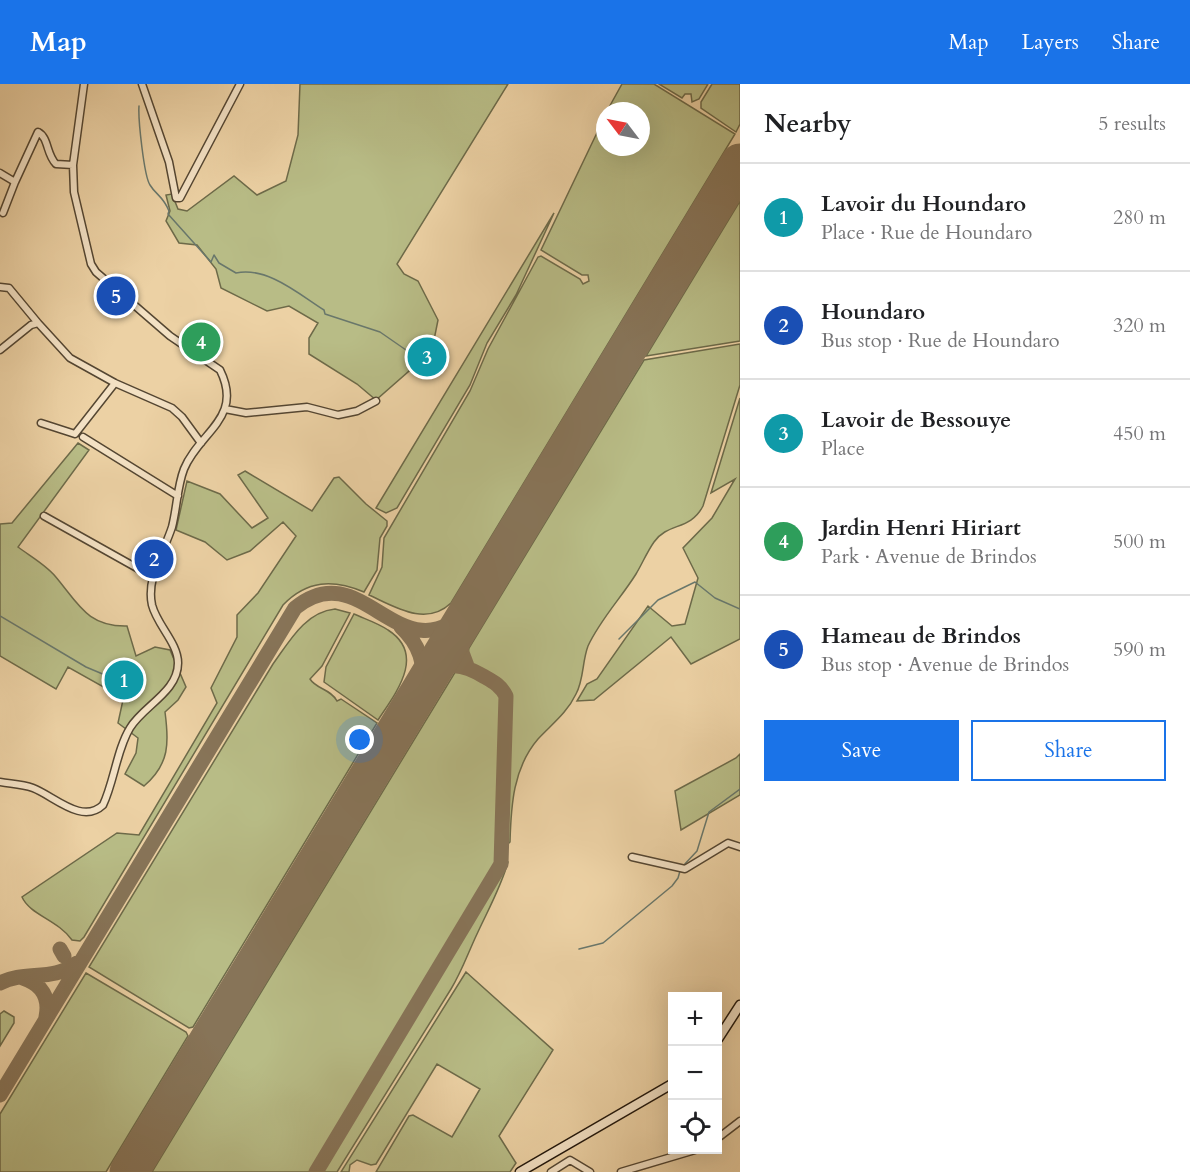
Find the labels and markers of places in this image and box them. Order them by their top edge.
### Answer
pin: 5 [96,274,136,318]
pin: 4 [182,320,220,364]
pin: 3 [408,334,446,380]
pin: 2 [134,536,174,582]
pin: 1 [104,658,144,702]

